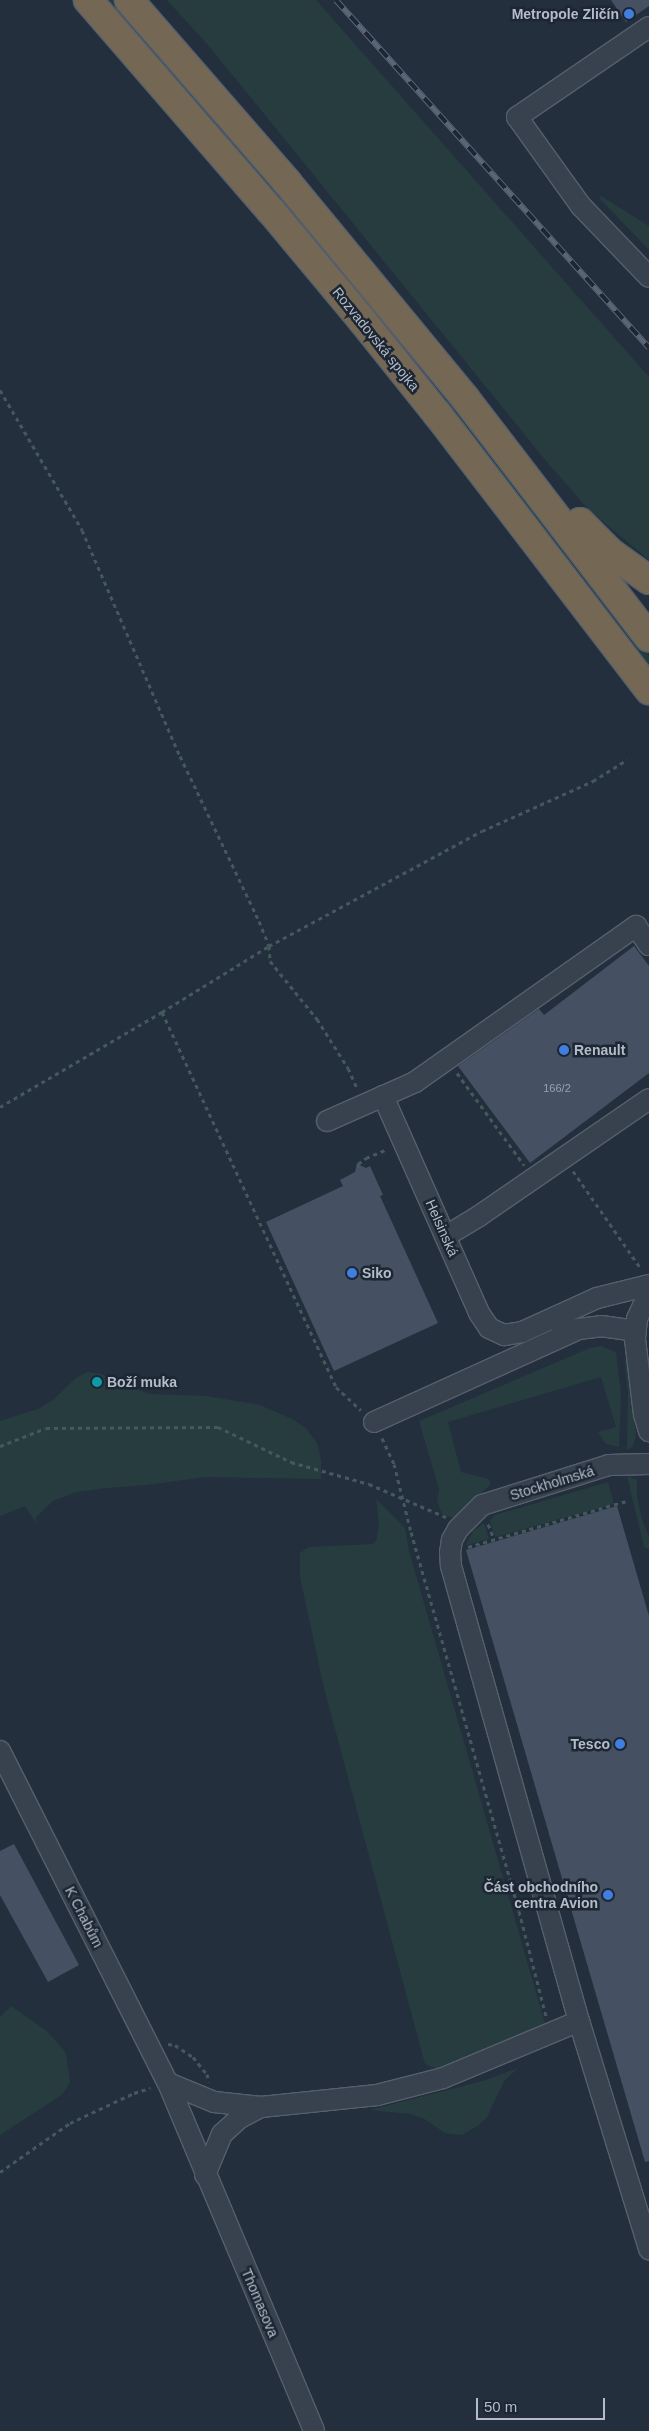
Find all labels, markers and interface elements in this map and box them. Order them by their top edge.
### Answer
place label: Metropole Zličín [512,6,619,22]
marker: Metropole Zličín [623,8,635,20]
street label: Rozvadovská spojka [329,284,423,394]
place label: Renault [574,1042,625,1058]
marker: Renault [558,1044,570,1056]
house number: 166/2 [543,1081,571,1095]
street label: Helsinská [422,1197,462,1259]
place label: Siko [362,1265,392,1281]
marker: Siko [346,1267,358,1279]
place label: Boží muka [107,1374,177,1390]
marker: Boží muka [91,1376,103,1388]
street label: Stockholmská [508,1462,596,1504]
place label: Tesco [571,1736,610,1752]
marker: Tesco [614,1738,626,1750]
place label: Část obchodního centra Avion [484,1879,598,1911]
street label: K Chabům [62,1884,106,1950]
marker: Část obchodního centra Avion [602,1889,614,1901]
street label: Thomasova [238,2266,282,2340]
scale bar [479,2388,608,2420]
text: 50 m [484,2398,517,2415]

